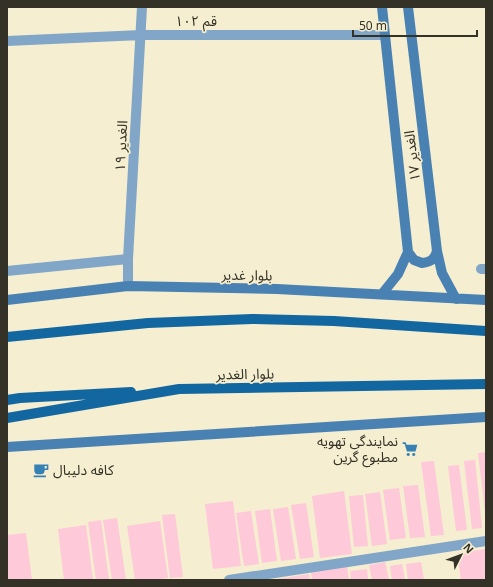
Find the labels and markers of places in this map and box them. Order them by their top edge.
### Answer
place label: نمایندگی تهویه مطبوع گرین [317,431,398,468]
supermarket icon: نمایندگی تهویه مطبوع گرین [401,440,419,458]
place label: کافه دلیبال [53,460,114,479]
cafe icon: کافه دلیبال [32,461,50,479]

